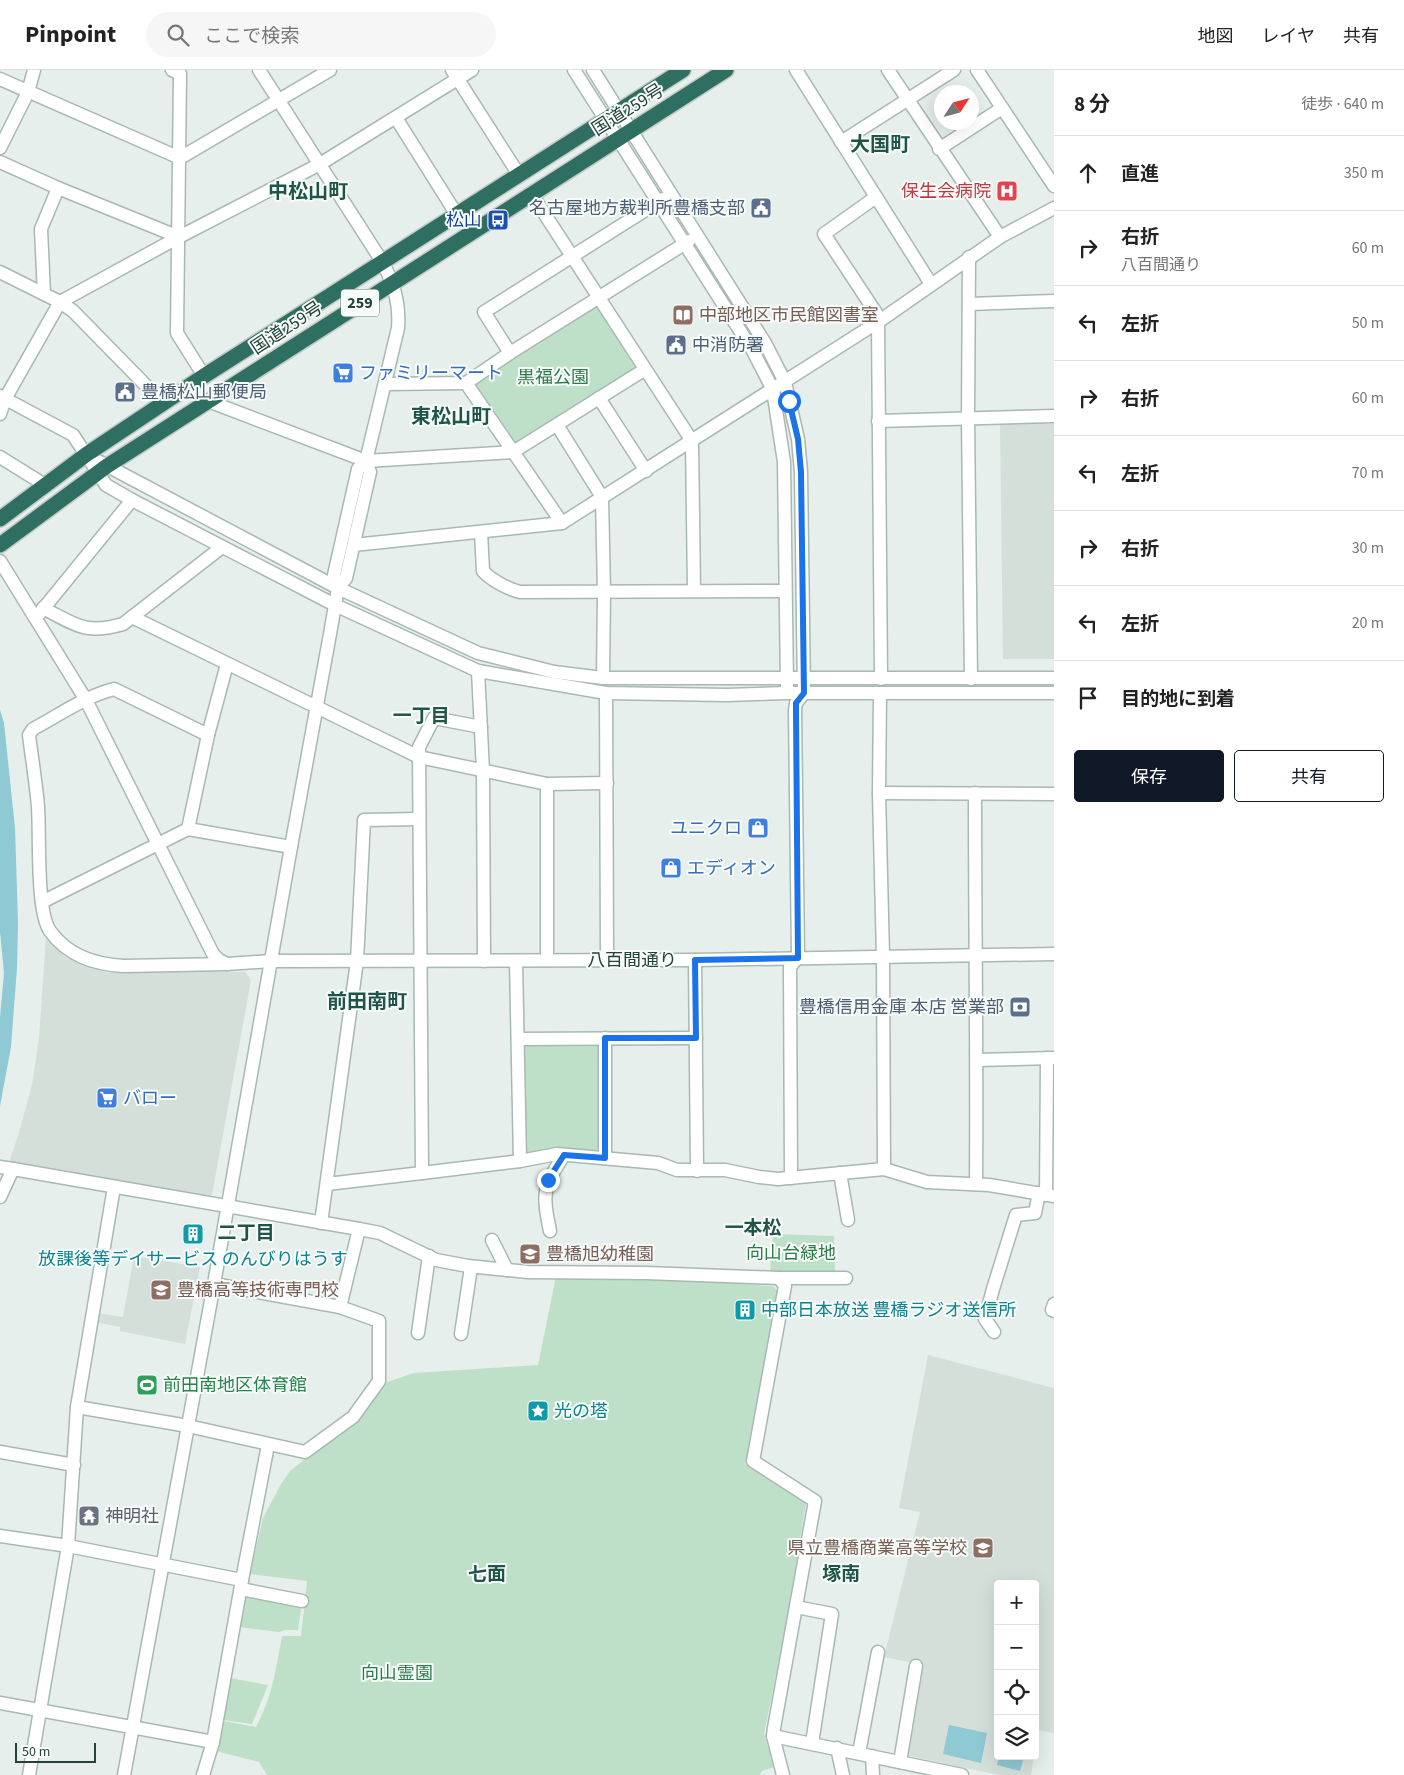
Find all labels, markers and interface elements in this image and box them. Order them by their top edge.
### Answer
search box [146,12,496,57]
text: Pinpoint [25,17,116,52]
icon: search [164,21,192,49]
text: ここで検索 [204,23,299,50]
text: 地図 [1198,24,1234,49]
text: レイヤ [1262,24,1315,49]
text: 共有 [1343,24,1379,49]
street label: 国道259号 [587,78,669,142]
north arrow [934,85,979,130]
text: 8 分 [1074,89,1110,119]
text: 徒歩 · 640 m [1301,93,1384,115]
district label: 大国町 [850,131,910,159]
icon: ahead [1074,159,1102,187]
text: 直進 [1121,161,1159,188]
text: 350 m [1344,162,1384,184]
district label: 中松山町 [268,178,348,206]
place label: 保生会病院 [901,179,991,204]
hospital icon: 保生会病院 [995,179,1019,203]
place label: 名古屋地方裁判所豊橋支部 [529,196,745,221]
public building icon: 名古屋地方裁判所豊橋支部 [749,196,773,220]
place label: 松山 [446,208,482,233]
bus stop icon: 松山 [486,208,510,232]
text: 右折 [1121,224,1159,251]
icon: right [1074,234,1102,262]
text: 60 m [1352,237,1384,259]
text: 八百間通り [1121,254,1201,276]
road number: 259 [341,290,379,317]
street label: 国道259号 [246,296,328,360]
library icon: 中部地区市民館図書室 [671,303,695,327]
place label: 中部地区市民館図書室 [699,303,879,328]
icon: left [1074,309,1102,337]
text: 左折 [1121,311,1159,338]
text: 50 m [1352,312,1384,334]
public building icon: 中消防署 [664,333,688,357]
place label: 中消防署 [692,333,764,358]
supermarket icon: ファミリーマート [331,361,355,385]
place label: ファミリーマート [359,361,503,386]
park label: 黒福公園 [517,365,589,390]
public building icon: 豊橋松山郵便局 [113,380,137,404]
place label: 豊橋松山郵便局 [141,380,267,405]
icon: right [1074,384,1102,412]
text: 右折 [1121,386,1159,413]
text: 60 m [1352,387,1384,409]
route start [778,390,801,413]
district label: 東松山町 [411,403,491,431]
icon: left [1074,459,1102,487]
text: 左折 [1121,461,1159,488]
text: 70 m [1352,462,1384,484]
icon: right [1074,534,1102,562]
text: 右折 [1121,536,1159,563]
text: 30 m [1352,537,1384,559]
icon: left [1074,609,1102,637]
text: 左折 [1121,611,1159,638]
text: 20 m [1352,612,1384,634]
icon: arrive [1074,684,1102,712]
text: 目的地に到着 [1121,686,1235,713]
district label: 一丁目 [392,703,450,730]
button: 保存 [1074,750,1224,802]
button: 共有 [1234,750,1384,802]
place label: ユニクロ [670,816,742,841]
shop icon: ユニクロ [746,816,770,840]
shop icon: エディオン [659,856,683,880]
place label: エディオン [687,856,776,881]
street label: 八百間通り [587,948,677,973]
district label: 前田南町 [327,988,407,1016]
place label: 豊橋信用金庫 本店 営業部 [799,995,1004,1020]
bank icon: 豊橋信用金庫 本店 営業部 [1008,995,1032,1019]
supermarket icon: バロー [95,1086,119,1110]
place label: バロー [123,1086,177,1111]
route end [537,1169,560,1192]
district label: 一本松 [724,1215,782,1242]
district label: 二丁目 [217,1220,275,1247]
building icon: 放課後等デイサービス のんびりはうす [181,1222,205,1246]
park label: 向山台緑地 [746,1241,836,1266]
school or university icon: 豊橋旭幼稚園 [518,1242,542,1266]
place label: 豊橋旭幼稚園 [546,1242,654,1267]
place label: 放課後等デイサービス のんびりはうす [38,1247,348,1272]
school or university icon: 豊橋高等技術専門校 [149,1278,173,1302]
place label: 豊橋高等技術専門校 [177,1278,339,1303]
building icon: 中部日本放送 豊橋ラジオ送信所 [733,1298,757,1322]
place label: 中部日本放送 豊橋ラジオ送信所 [761,1298,1016,1323]
sports icon: 前田南地区体育館 [135,1373,159,1397]
place label: 前田南地区体育館 [163,1373,307,1398]
place icon: 光の塔 [526,1399,550,1423]
place label: 光の塔 [554,1399,608,1424]
temple icon: 神明社 [77,1504,101,1528]
place label: 神明社 [105,1504,159,1529]
place label: 県立豊橋商業高等学校 [787,1536,967,1561]
school or university icon: 県立豊橋商業高等学校 [971,1536,995,1560]
district label: 七面 [468,1561,506,1588]
district label: 塚南 [822,1561,860,1588]
map controls [994,1580,1039,1760]
button: + [994,1580,1039,1625]
button: − [994,1625,1039,1670]
park label: 向山霊園 [361,1661,433,1686]
button: locate [994,1670,1039,1715]
button: layers [994,1715,1039,1760]
scale bar [15,1740,96,1763]
text: 50 m [22,1742,50,1762]

